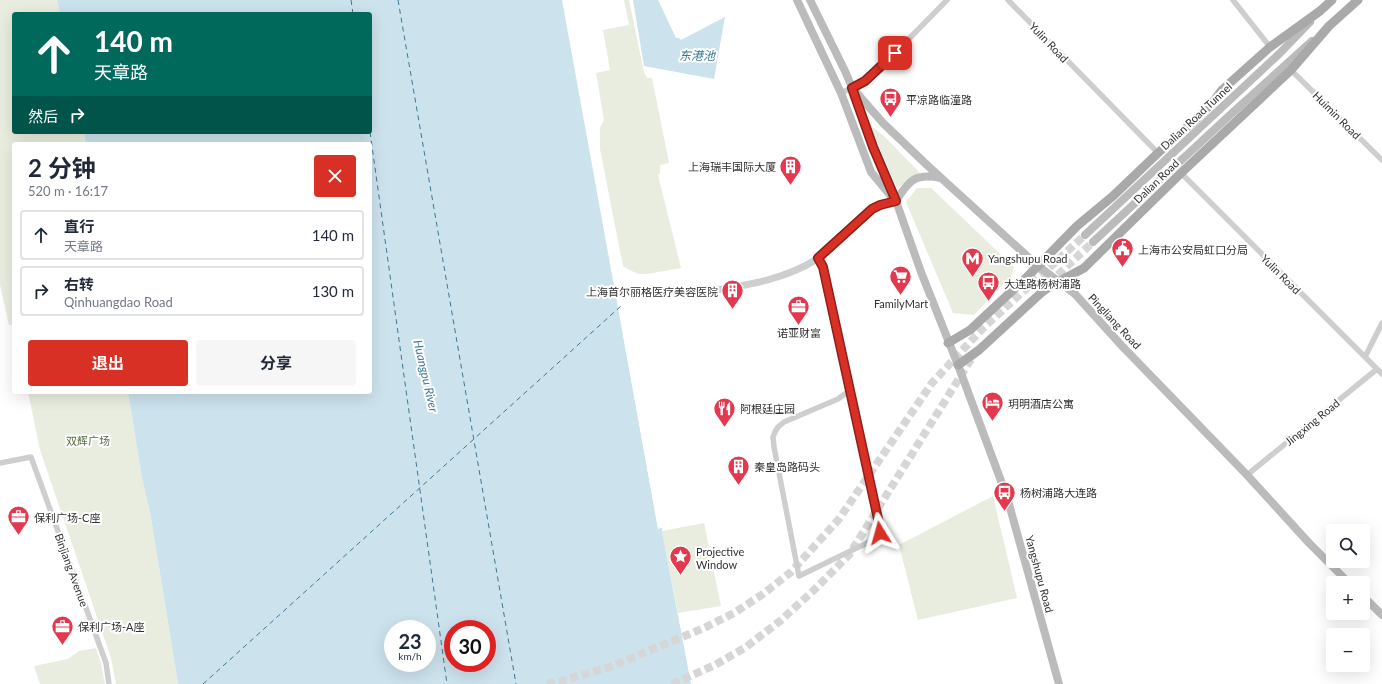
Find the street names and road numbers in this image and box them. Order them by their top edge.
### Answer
street label: Yulin Road [1027,19,1071,65]
street label: Dalian Road Tunnel [1158,80,1234,152]
street label: Huimin Road [1310,88,1364,142]
street label: Dalian Road [1131,156,1181,206]
street label: Yulin Road [1258,251,1304,297]
street label: Pingliang Road [1086,291,1144,351]
street label: Jingxing Road [1282,396,1342,448]
street label: Binjiang Avenue [53,531,91,609]
street label: Yangshupu Road [1023,534,1057,614]

